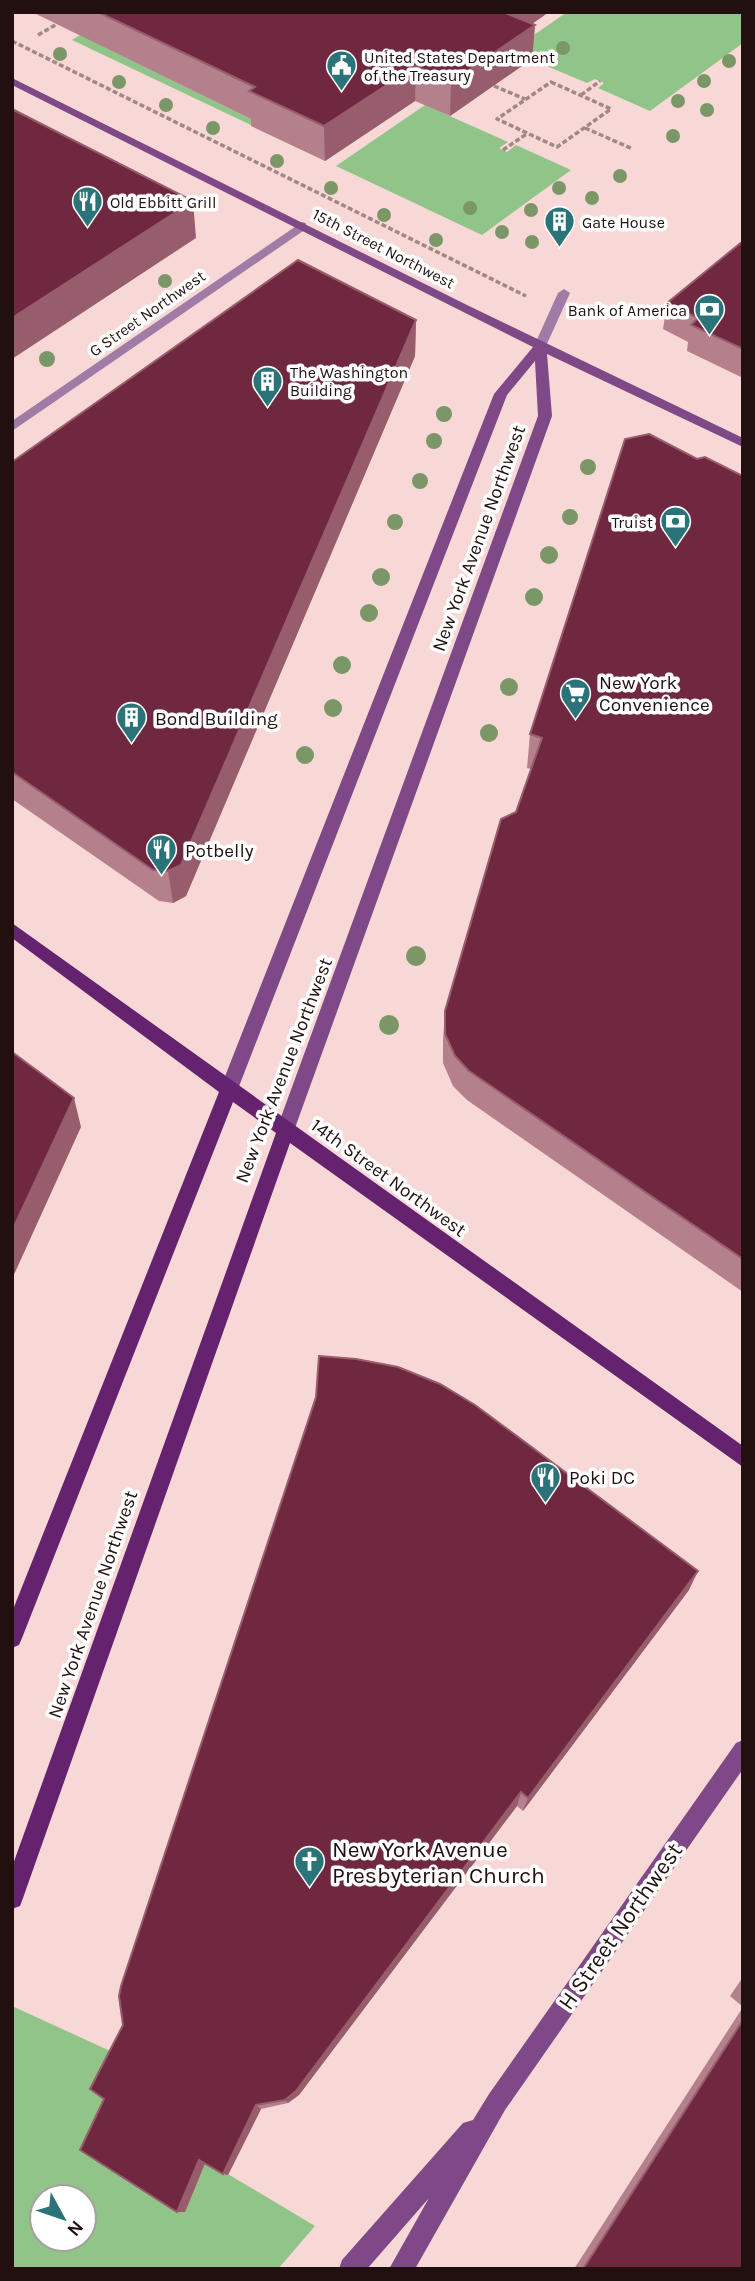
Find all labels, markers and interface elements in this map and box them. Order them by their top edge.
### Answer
place label: United States Department of the Treasury [364,48,555,85]
public building icon: United States Department of the Treasury [324,49,358,93]
restaurant icon: Old Ebbitt Grill [70,185,104,229]
place label: Old Ebbitt Grill [110,193,216,212]
street label: 15th Street Northwest [310,204,458,293]
building icon: Gate House [542,205,576,249]
place label: Gate House [582,213,665,232]
street label: G Street Northwest [86,266,209,361]
bank icon: Bank of America [693,293,727,337]
place label: Bank of America [568,301,687,320]
place label: The Washington Building [290,363,408,400]
building icon: The Washington Building [250,364,284,408]
street label: New York Avenue Northwest [428,422,530,655]
bank icon: Truist [659,505,693,549]
place label: Truist [611,513,653,532]
place label: New York Convenience [599,672,710,716]
supermarket icon: New York Convenience [559,676,593,720]
building icon: Bond Building [115,701,149,745]
place label: Bond Building [155,708,278,730]
restaurant icon: Potbelly [145,833,179,877]
place label: Potbelly [185,840,254,862]
street label: New York Avenue Northwest [231,955,337,1186]
street label: 14th Street Northwest [307,1114,470,1241]
restaurant icon: Poki DC [529,1460,563,1504]
place label: Poki DC [569,1467,635,1489]
street label: New York Avenue Northwest [44,1488,142,1721]
place label: New York Avenue Presbyterian Church [332,1836,545,1889]
street label: H Street Northwest [553,1837,688,2015]
church icon: New York Avenue Presbyterian Church [292,1845,326,1889]
north arrow [28,2183,98,2253]
text: N [62,2216,88,2241]

